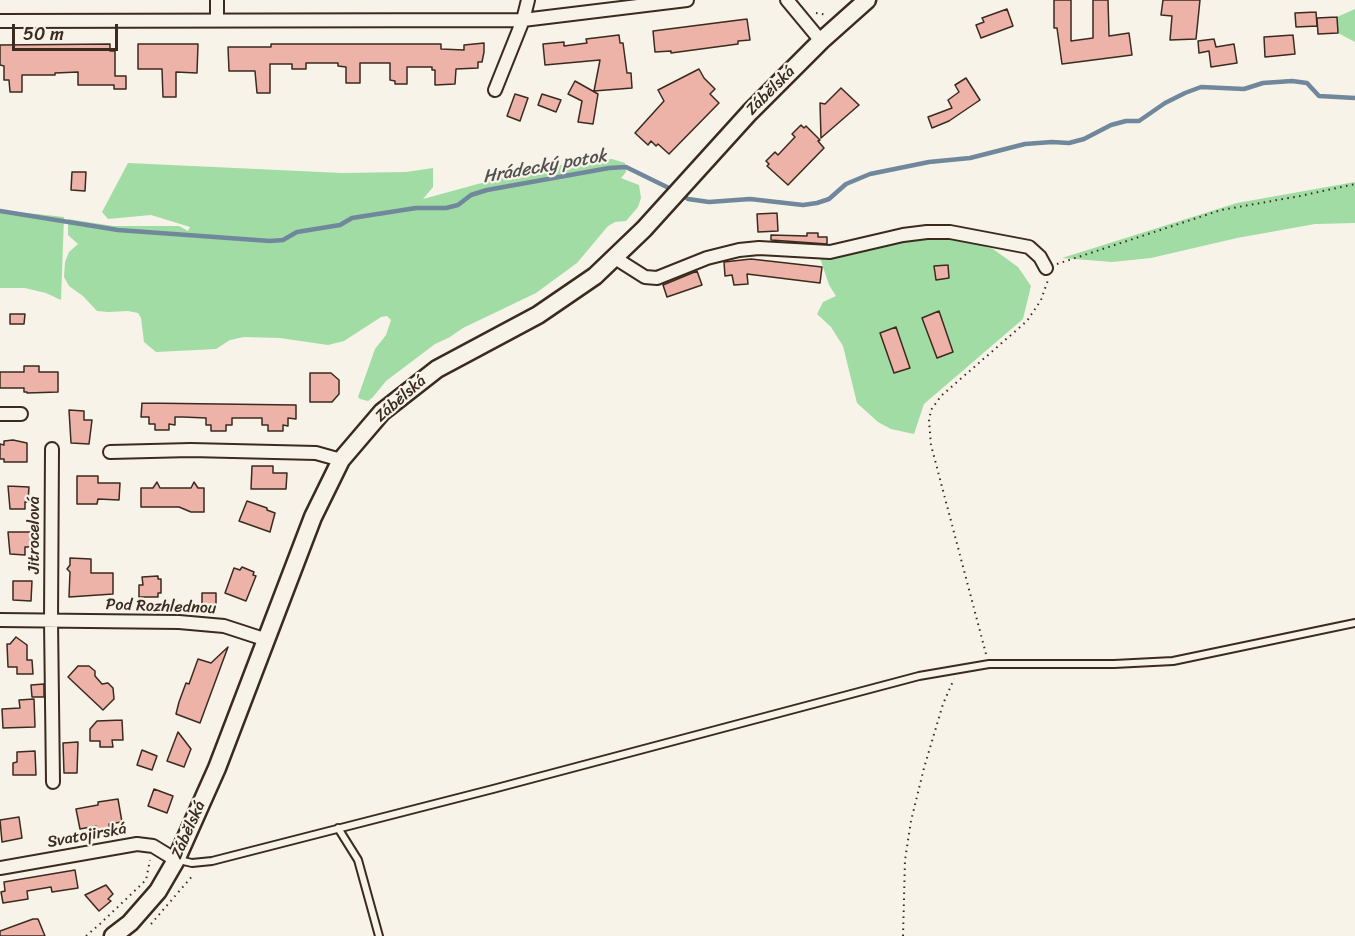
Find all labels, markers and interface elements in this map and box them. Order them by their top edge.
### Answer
scale bar [15,12,122,50]
text: 50 m [23,18,64,50]
street label: Zábělská [743,63,799,119]
water label: Hrádecký potok [481,145,609,189]
street label: Zábělská [372,372,430,426]
street label: Jitrocelová [25,496,45,574]
street label: Pod Rozhlednou [105,595,217,619]
street label: Zábělská [168,798,210,862]
street label: Svatojirská [46,820,128,852]

